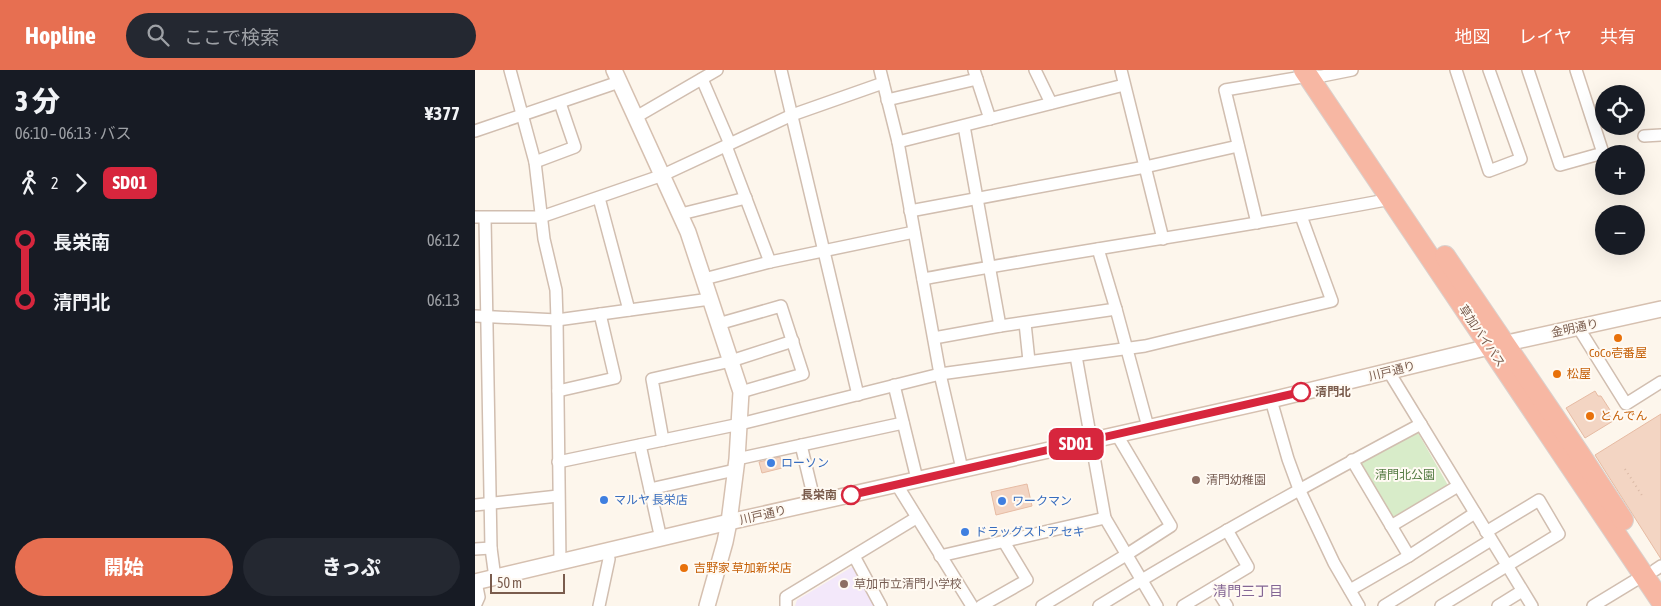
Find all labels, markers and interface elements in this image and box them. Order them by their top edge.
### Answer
search box [126,13,476,58]
icon: search [144,21,172,49]
text: Hopline [25,22,96,49]
text: ここで検索 [184,26,279,48]
text: 地図 [1455,26,1491,47]
text: レイヤ [1519,26,1572,47]
text: 共有 [1600,26,1636,47]
text: 3 分 [15,85,60,117]
map controls [1595,85,1645,255]
button: locate [1595,85,1645,135]
text: ¥377 [425,102,460,124]
text: 06:10 – 06:13 · バス [15,124,131,142]
button: + [1595,145,1645,195]
icon: walk [15,169,43,197]
icon: forward [67,169,95,197]
text: SD01 [113,172,147,193]
text: 2 [51,174,59,192]
button: − [1595,205,1645,255]
text: 長栄南 [53,231,110,253]
text: 06:12 [427,231,460,249]
text: 清門北 [53,291,110,313]
text: 06:13 [427,291,460,309]
street label: 草加バイパス [1456,302,1508,370]
street label: 金明通り [1550,316,1600,340]
marker: CoCo壱番屋 [1612,332,1624,344]
place label: CoCo壱番屋 [1589,346,1647,360]
street label: 川戸通り [1367,358,1417,384]
place label: 松屋 [1567,367,1591,381]
marker: 松屋 [1551,368,1563,380]
marker: 清門北 [1291,382,1311,402]
place label: 清門北 [1315,385,1351,399]
place label: とんでん [1600,409,1647,423]
marker: とんでん [1584,410,1596,422]
line badge: SD01 [1041,428,1111,460]
text: SD01 [1059,433,1093,454]
place label: ローソン [781,456,829,470]
marker: ローソン [765,457,777,469]
park label: 清門北公園 [1375,468,1435,482]
place label: 清門幼稚園 [1206,473,1266,487]
marker: 清門幼稚園 [1190,474,1202,486]
marker: 長栄南 [841,485,861,505]
place label: 長栄南 [801,488,837,502]
place label: マルヤ 長栄店 [614,493,688,507]
marker: マルヤ 長栄店 [598,494,610,506]
place label: ワークマン [1012,494,1072,508]
marker: ワークマン [996,495,1008,507]
street label: 川戸通り [738,503,788,527]
place label: ドラッグストア セキ [975,525,1085,539]
marker: ドラッグストア セキ [959,526,971,538]
button: 開始 [15,538,233,596]
button: きっぷ [243,538,460,596]
place label: 吉野家 草加新栄店 [694,561,792,575]
marker: 吉野家 草加新栄店 [678,562,690,574]
scale bar [490,571,565,594]
text: 50 m [497,575,522,591]
place label: 草加市立清門小学校 [854,577,962,591]
marker: 草加市立清門小学校 [838,578,850,590]
district label: 清門三丁目 [1213,583,1283,599]

